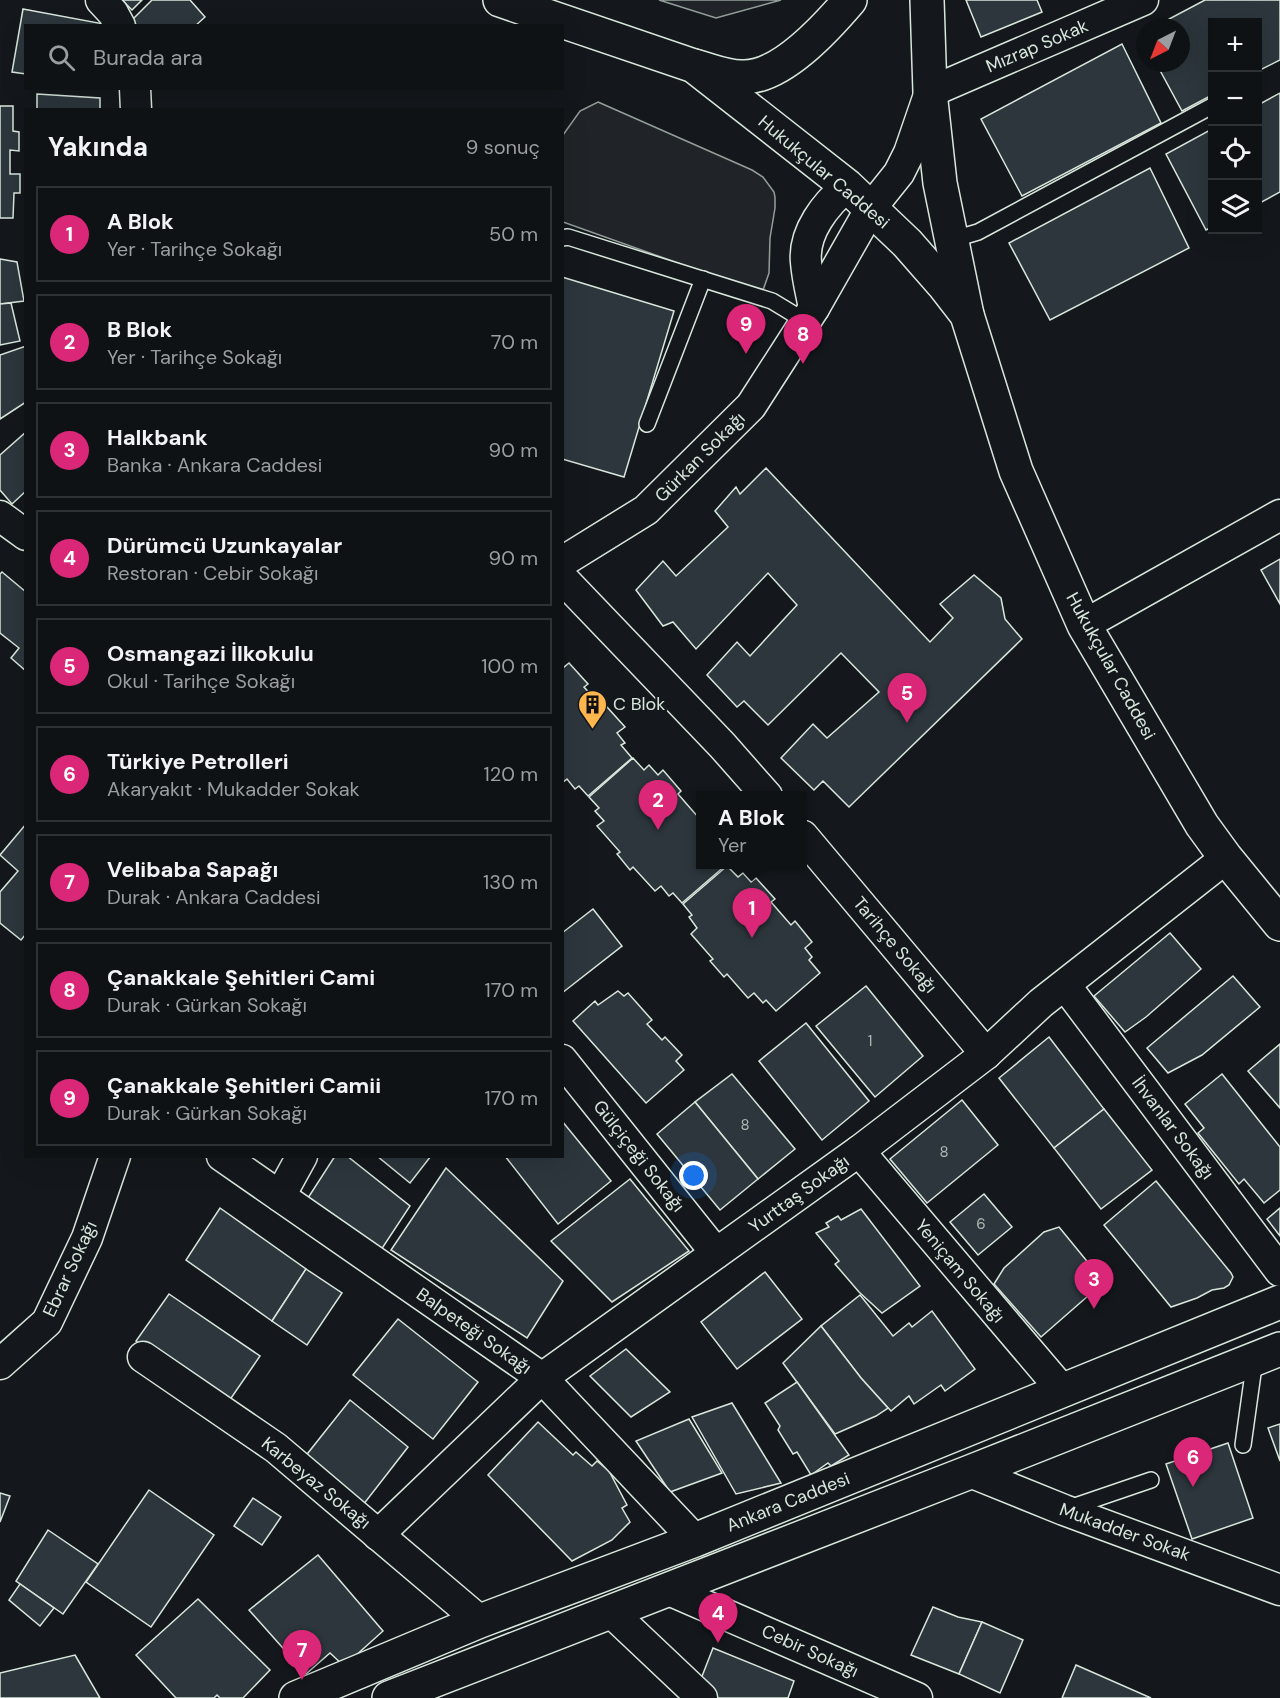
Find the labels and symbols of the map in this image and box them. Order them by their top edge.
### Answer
street label: Mızrap Sokak [982,14,1092,78]
north arrow [1136,18,1190,72]
street label: Hukukçular Caddesi [753,110,895,234]
pin: 9 [726,304,766,354]
pin: 8 [784,314,822,364]
street label: Gürkan Sokağı [650,407,750,507]
street label: Hukukçular Caddesi [1061,588,1161,744]
pin: 5 [888,674,926,723]
building icon: C Blok [576,688,608,730]
place label: C Blok [613,692,665,716]
pin: 2 [638,780,678,830]
pin: 1 [732,888,771,938]
street label: Tarihçe Sokağı [848,892,942,998]
house number: 1 [868,1031,872,1051]
street label: İhvanlar Sokağı [1126,1072,1220,1184]
street label: Gülçiçeği Sokağı [588,1095,690,1217]
house number: 8 [740,1115,750,1135]
house number: 8 [939,1142,949,1162]
street label: Yurttaş Sokağı [744,1149,854,1239]
your location [679,1161,708,1190]
street label: Yeniçam Sokağı [910,1214,1010,1328]
house number: 6 [976,1214,986,1234]
street label: Ebrar Sokağı [37,1217,103,1321]
pin: 3 [1074,1260,1114,1309]
street label: Balpeteği Sokağı [412,1282,536,1380]
street label: Karbeyaz Sokağı [256,1432,376,1534]
pin: 6 [1174,1438,1212,1487]
street label: Ankara Caddesi [723,1466,853,1538]
street label: Mukadder Sokak [1056,1497,1194,1567]
pin: 4 [698,1594,738,1643]
street label: Cebir Sokağı [758,1619,862,1683]
pin: 7 [282,1630,322,1680]

